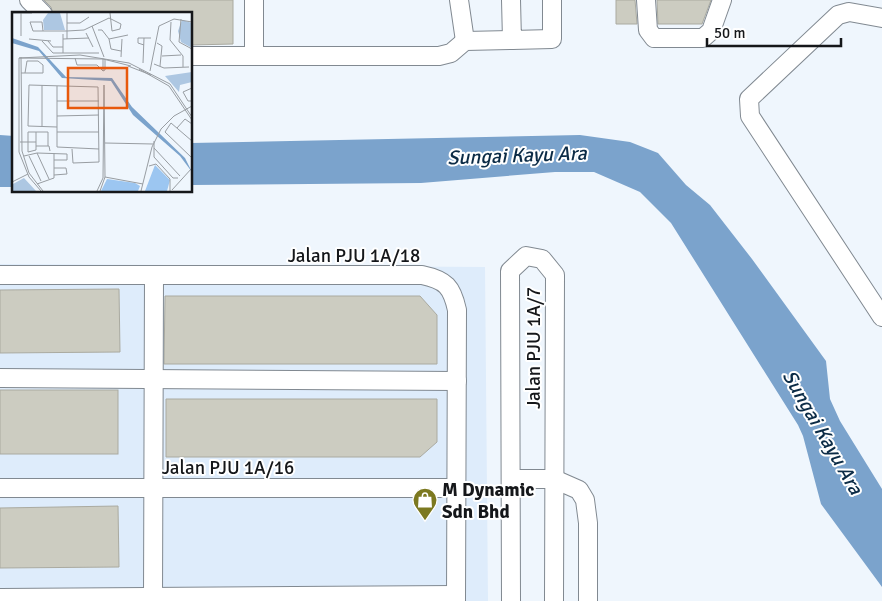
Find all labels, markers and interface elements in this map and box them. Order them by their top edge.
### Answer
inset map [12,12,192,192]
scale bar [707,15,841,47]
text: 50 m [714,24,745,42]
water label: Sungai Kayu Ara [447,141,588,170]
street label: Jalan PJU 1A/18 [288,244,420,268]
street label: Jalan PJU 1A/7 [522,287,546,409]
water label: Sungai Kayu Ara [777,366,869,500]
street label: Jalan PJU 1A/16 [162,456,294,480]
place label: M Dynamic Sdn Bhd [442,478,534,524]
shop icon: M Dynamic Sdn Bhd [412,487,438,521]

